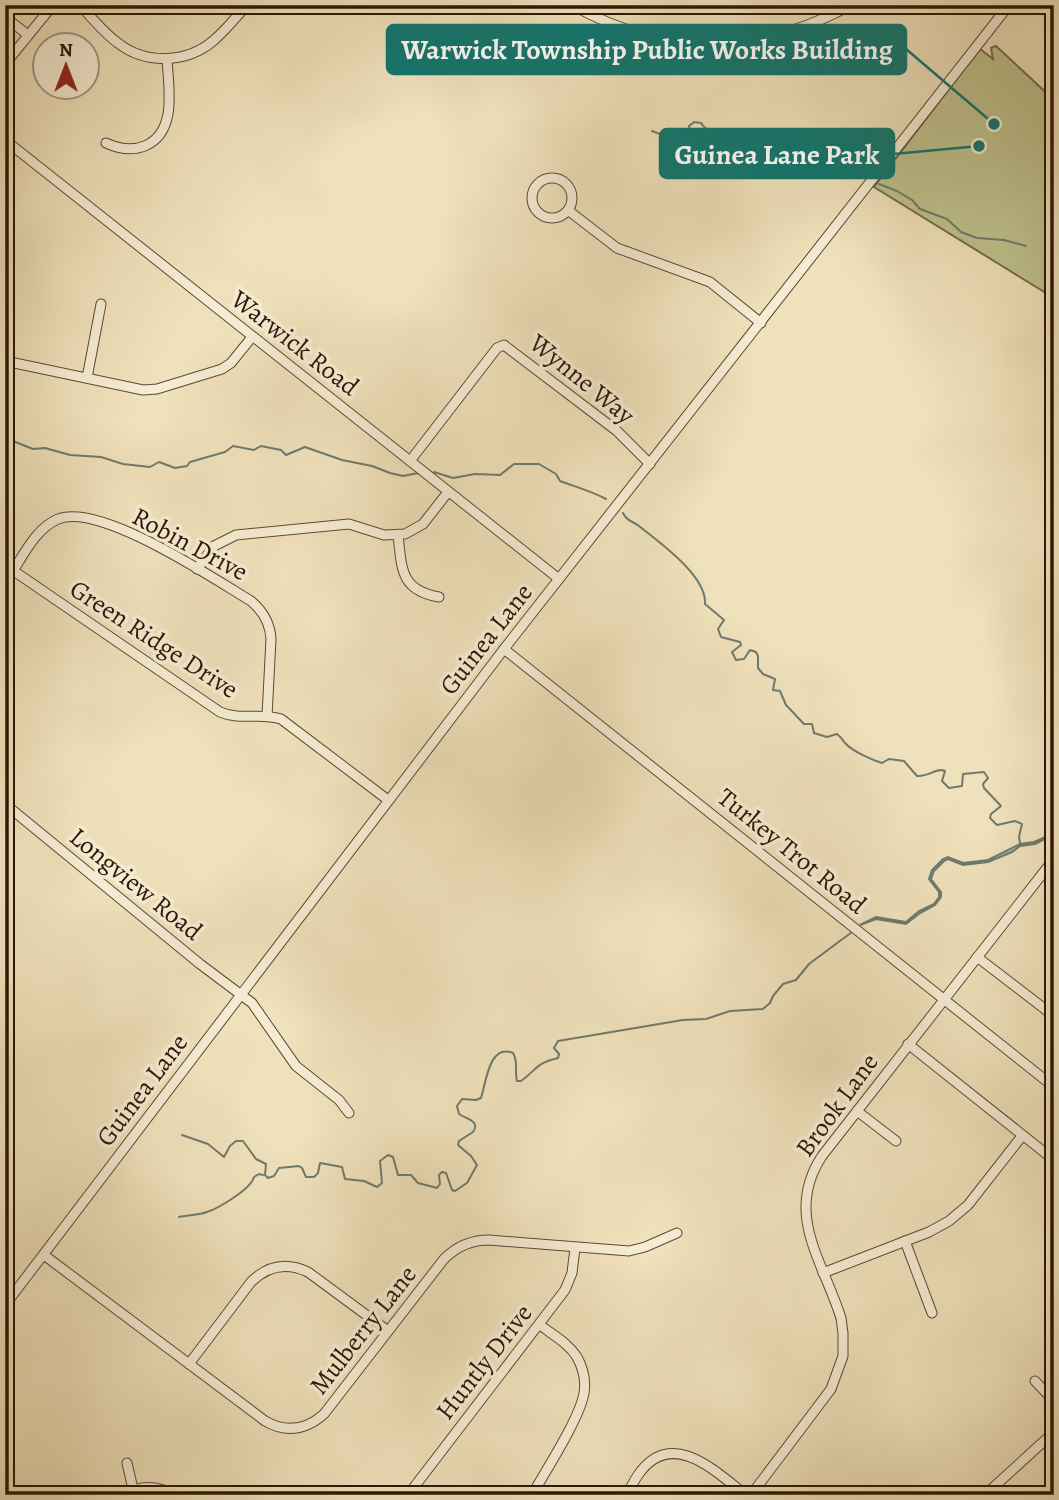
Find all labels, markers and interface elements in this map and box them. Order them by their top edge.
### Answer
callout: Warwick Township Public Works Building [387,25,906,74]
text: Warwick Township Public Works Building [400,31,893,69]
north arrow [32,32,102,102]
text: N [59,37,73,63]
callout: Guinea Lane Park [660,129,894,178]
text: Guinea Lane Park [674,136,880,174]
street label: Warwick Road [223,281,366,404]
street label: Wynne Way [521,325,642,432]
street label: Robin Drive [126,499,254,589]
street label: Green Ridge Drive [63,571,245,707]
street label: Guinea Lane [431,576,541,702]
street label: Turkey Trot Road [710,780,874,922]
street label: Longview Road [62,820,210,948]
street label: Guinea Lane [88,1027,196,1153]
street label: Brook Lane [788,1046,886,1164]
street label: Mulberry Lane [301,1258,425,1402]
street label: Huntly Drive [428,1297,540,1427]

